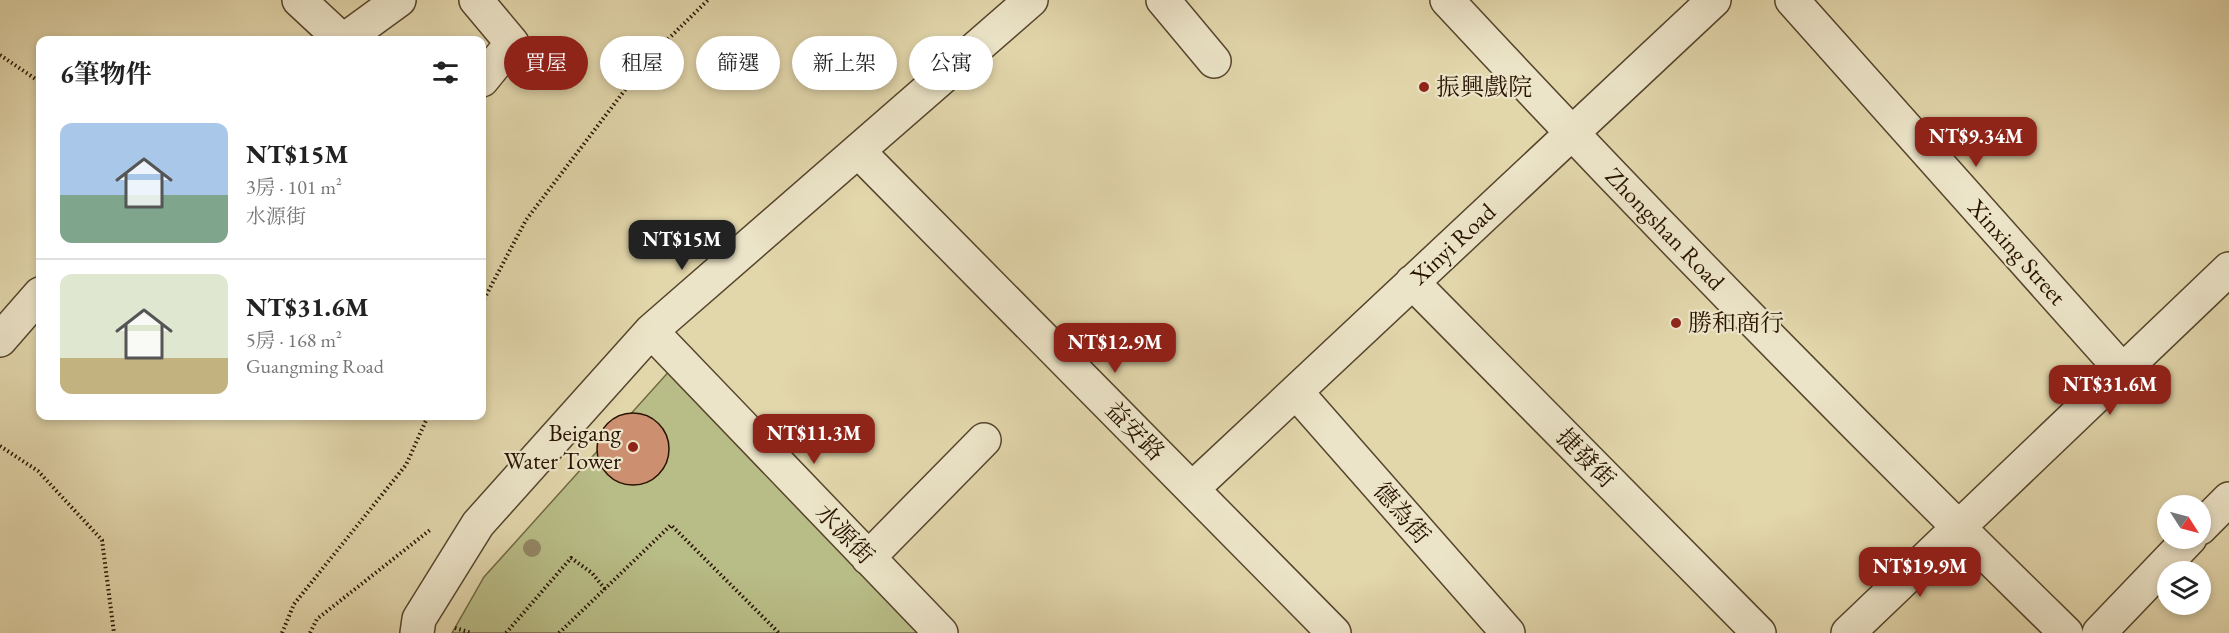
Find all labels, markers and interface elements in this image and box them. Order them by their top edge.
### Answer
chip: 買屋 [504,36,588,90]
chip: 租屋 [600,36,684,90]
chip: 篩選 [696,36,780,90]
chip: 新上架 [792,36,897,90]
chip: 公寓 [909,36,993,90]
icon: filters [429,56,462,89]
text: 6筆物件 [60,57,152,91]
place label: 振興戲院 [1436,71,1532,102]
marker: 振興戲院 [1417,80,1431,94]
pin: NT$9.34M [1914,117,2038,168]
text: NT$9.34M [1929,123,2023,149]
text: NT$15M [246,137,348,171]
icon: home [108,147,180,219]
street label: Zhongshan Road [1599,161,1732,297]
text: 3房 · 101 m² [246,174,342,200]
street label: Xinxing Street [1961,191,2073,312]
street label: Xinyi Road [1403,196,1503,292]
text: 水源街 [246,203,306,229]
pin: NT$15M [633,220,731,271]
text: NT$15M [643,226,721,252]
text: NT$31.6M [246,290,369,324]
icon: home [108,298,180,370]
place label: 勝和商行 [1688,307,1784,338]
marker: 勝和商行 [1669,316,1683,330]
pin: NT$12.9M [1053,323,1177,374]
text: 5房 · 168 m² [246,327,342,353]
text: NT$12.9M [1068,329,1162,355]
text: Guangming Road [246,353,384,379]
pin: NT$31.6M [2048,365,2172,416]
text: NT$31.6M [2063,371,2157,397]
street label: 益安路 [1099,394,1172,467]
pin: NT$11.3M [752,414,876,465]
place label: Beigang Water Tower [504,417,622,476]
text: NT$11.3M [767,420,861,446]
street label: 捷發街 [1550,421,1623,494]
marker: Beigang Water Tower [626,440,640,454]
street label: 德為街 [1367,475,1438,550]
north arrow [2157,495,2211,549]
map controls [2157,495,2211,615]
street label: 水源街 [809,497,882,570]
pin: NT$19.9M [1858,547,1982,598]
text: NT$19.9M [1873,553,1967,579]
button: layers [2157,561,2211,615]

